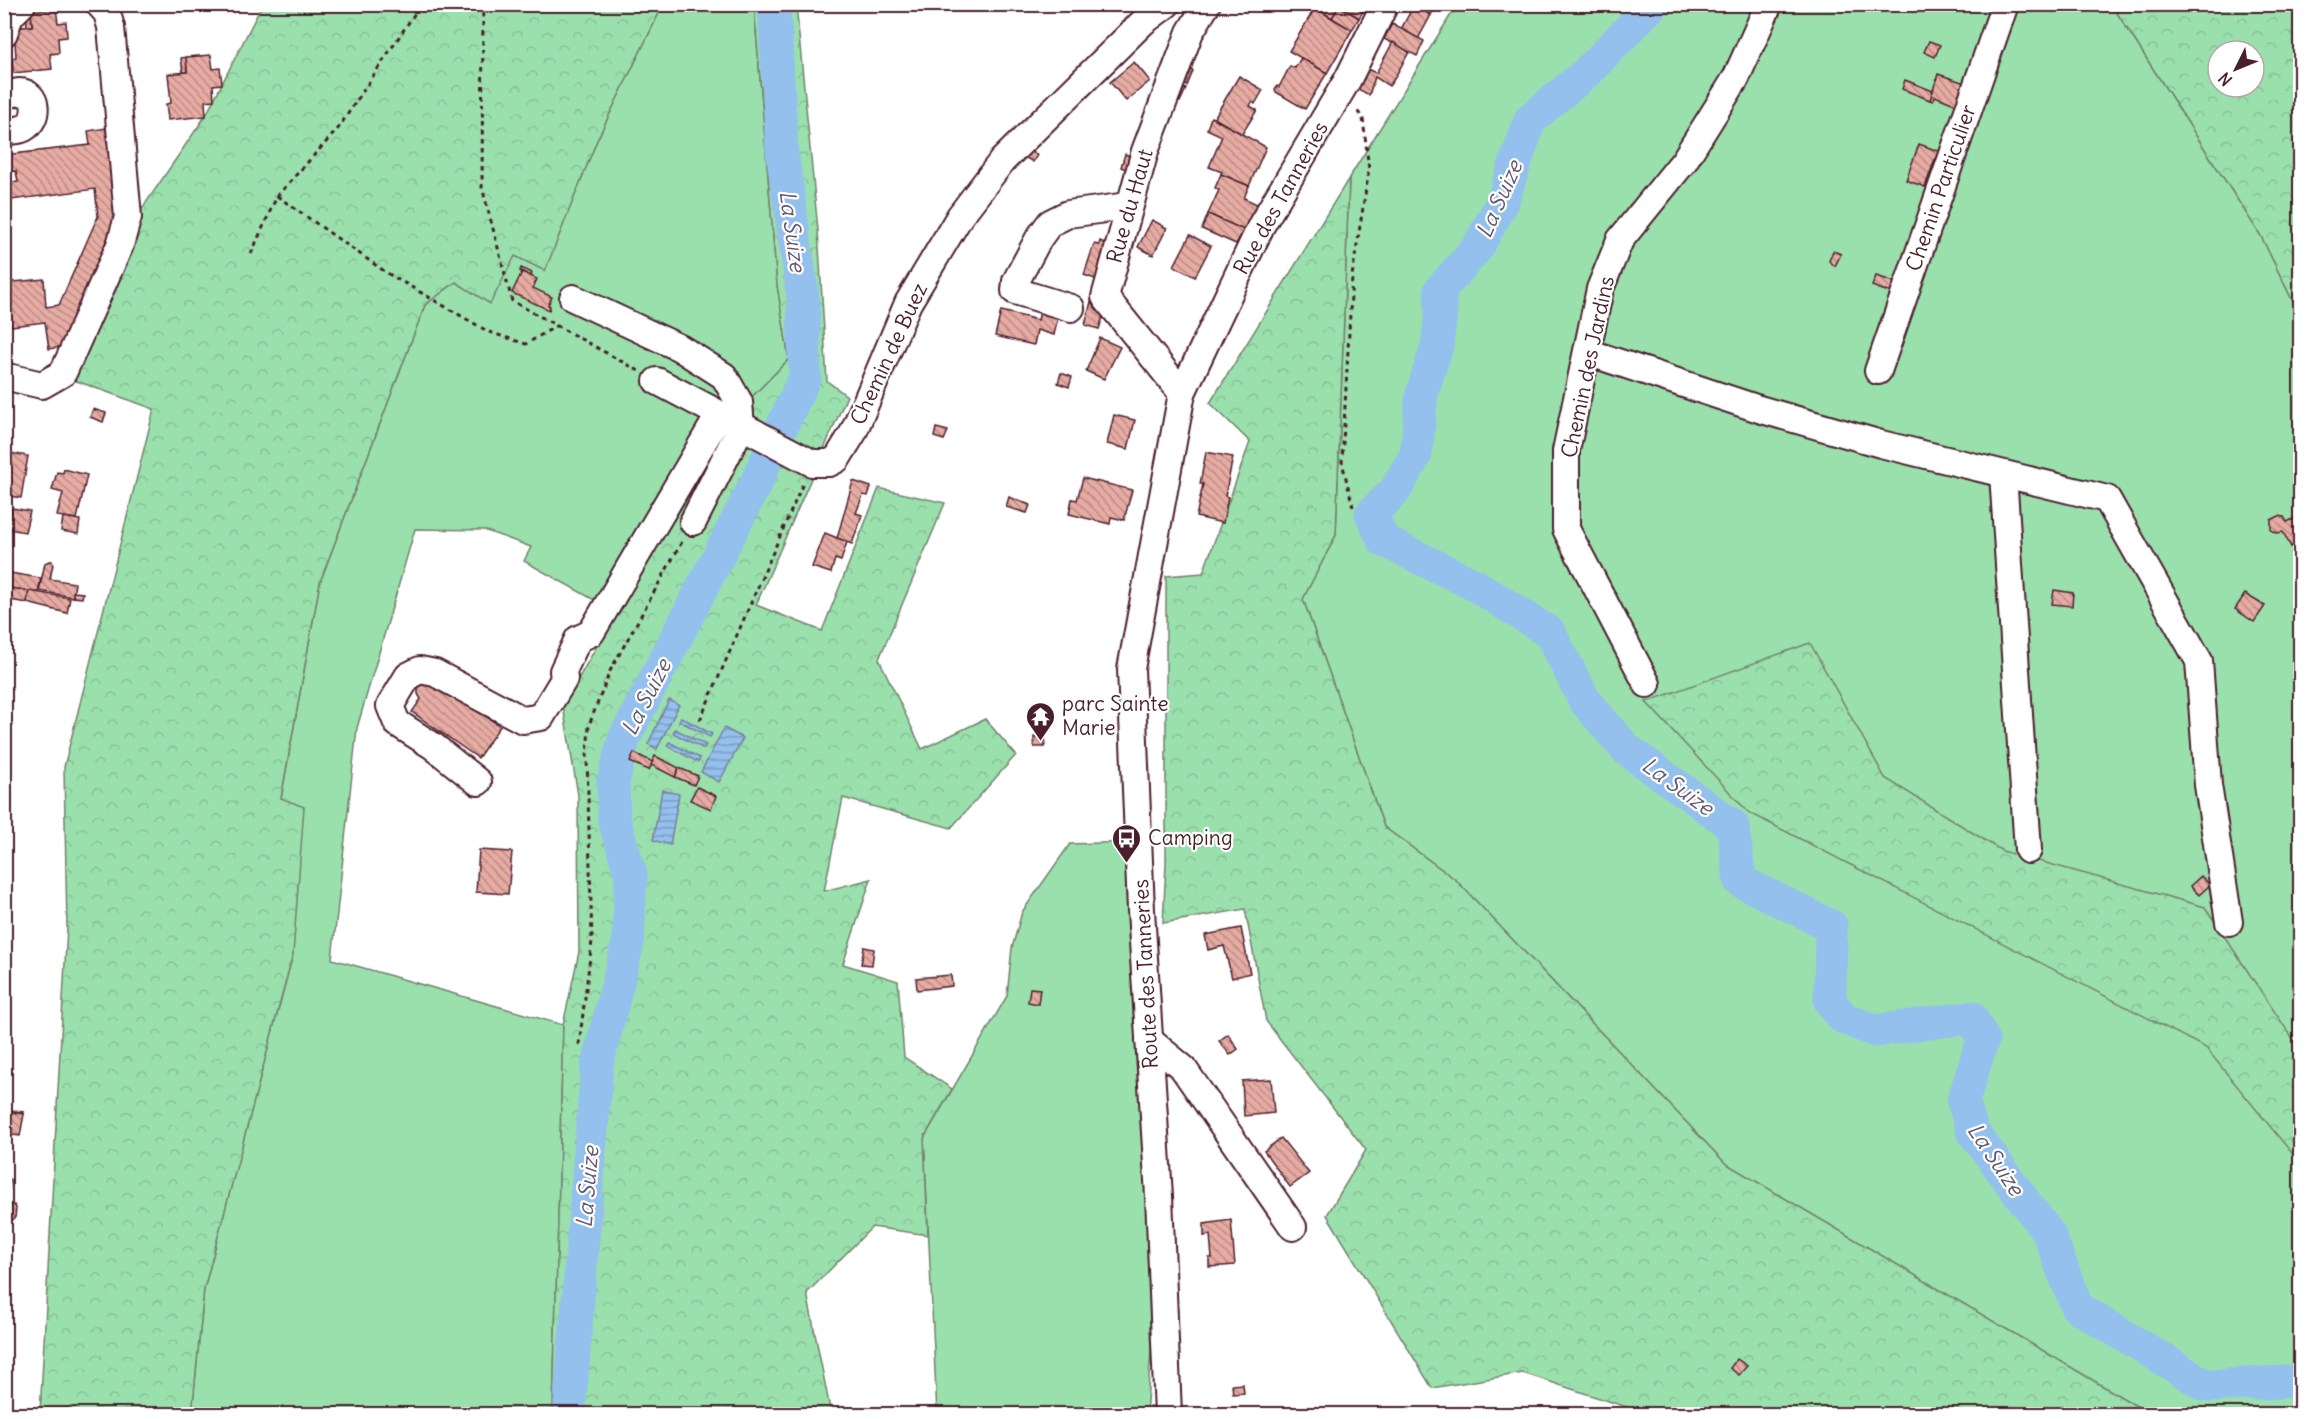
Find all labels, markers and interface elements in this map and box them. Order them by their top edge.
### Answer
north arrow [2206,39,2266,99]
text: N [2214,68,2236,90]
street label: Chemin Particulier [1899,101,1982,275]
street label: Rue des Tanneries [1227,116,1334,279]
street label: Rue du Haut [1100,146,1159,266]
water label: La Suize [1470,154,1529,242]
water label: La Suize [773,189,813,275]
street label: Chemin des Jardins [1555,273,1620,460]
street label: Chemin de Buez [844,279,933,429]
water label: La Suize [615,652,678,740]
place label: parc Sainte Marie [1062,690,1169,741]
temple icon: parc Sainte Marie [1025,700,1057,742]
water label: La Suize [1637,751,1721,823]
bus stop icon: Camping [1111,822,1143,864]
place label: Camping [1148,824,1233,851]
street label: Route des Tanneries [1127,878,1164,1070]
water label: La Suize [1962,1117,2032,1202]
water label: La Suize [569,1143,605,1229]

